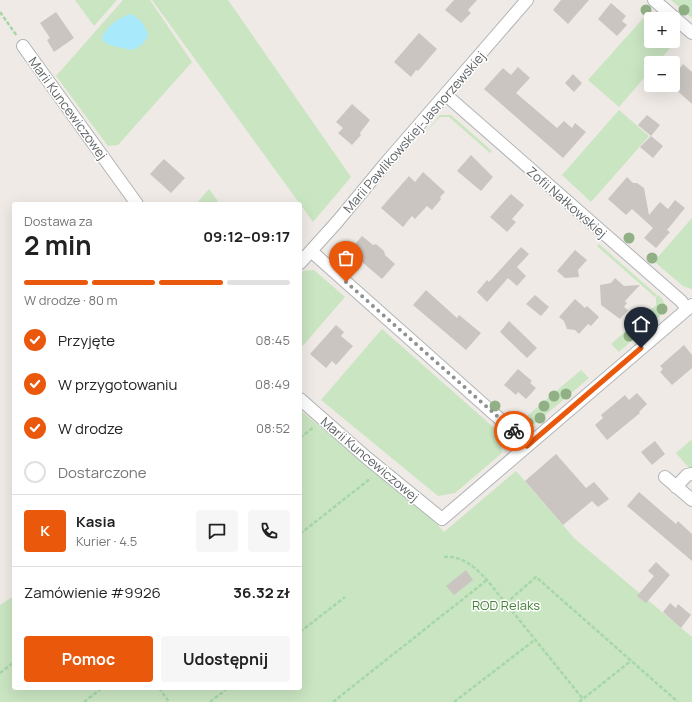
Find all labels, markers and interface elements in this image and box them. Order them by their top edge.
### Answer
map controls [644,12,680,92]
button: + [644,12,680,48]
street label: Marii Pawlikowskiej-Jasnorzewskiej [339,47,489,217]
street label: Marii Kuncewiczowej [25,53,111,163]
button: − [644,56,680,92]
street label: Zofii Nałkowskiej [523,162,611,242]
text: Dostawa za [24,212,92,230]
text: 09:12–09:17 [203,226,290,247]
text: 2 min [24,227,92,263]
pin [329,241,363,282]
icon: bag [335,247,357,269]
text: W drodze · 80 m [24,291,118,309]
pin [624,307,658,348]
icon: home [630,313,652,335]
icon: check [24,329,46,351]
text: Przyjęte [58,330,115,351]
text: 08:45 [255,331,290,349]
icon: check [24,373,46,395]
text: W przygotowaniu [58,374,177,395]
text: 08:49 [255,375,290,393]
courier [494,411,534,451]
street label: Marii Kuncewiczowej [317,413,423,505]
icon: check [24,417,46,439]
text: W drodze [58,418,123,439]
text: 08:52 [256,419,290,437]
icon: bike [503,420,525,442]
text: Dostarczone [58,462,147,483]
button: chat [196,510,238,552]
button: phone [248,510,290,552]
text: Kasia [76,511,115,532]
text: K [40,520,50,541]
text: Kurier · 4.5 [76,532,137,550]
text: Zamówienie #9926 [24,582,161,603]
text: 36.32 zł [233,582,290,603]
park label: ROD Relaks [472,596,540,614]
button: Pomoc [24,636,153,682]
button: Udostępnij [161,636,290,682]

